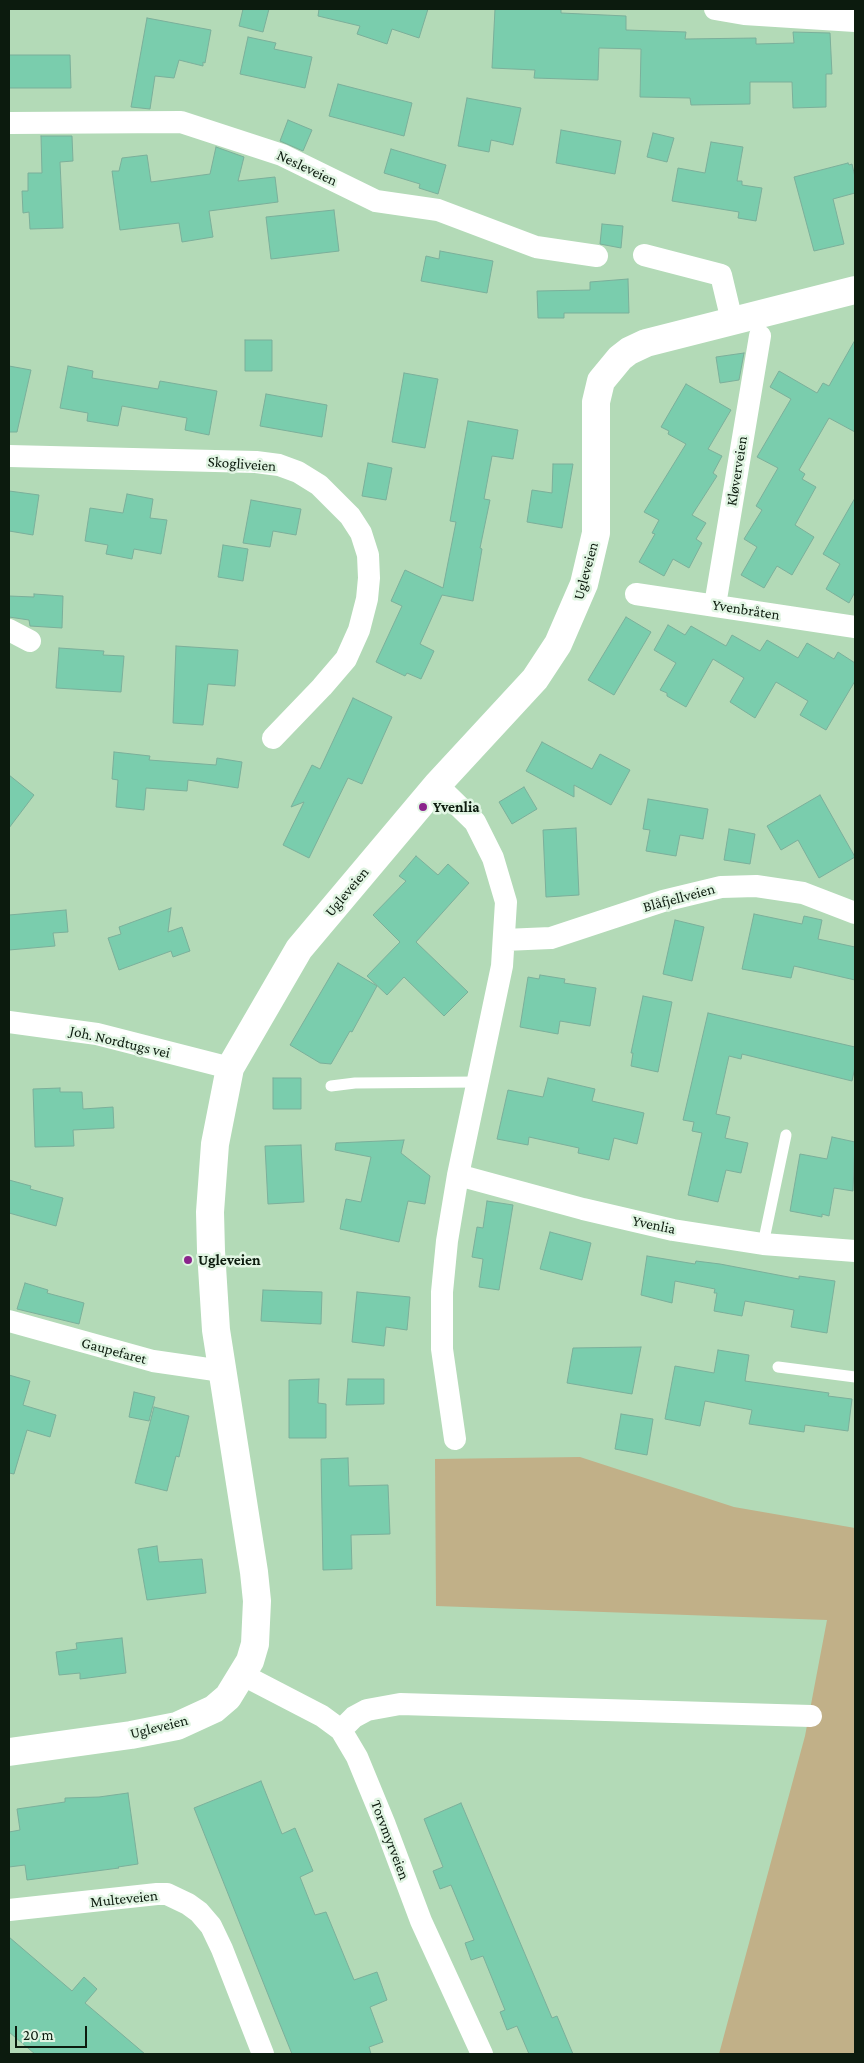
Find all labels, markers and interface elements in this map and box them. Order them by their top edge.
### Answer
street label: Nesleveien [274,146,340,190]
street label: Kløverveien [723,435,751,507]
street label: Skogliveien [207,453,277,475]
street label: Ugleveien [570,540,602,602]
street label: Yvenbråten [711,596,781,624]
place label: Yvenlia [433,798,480,816]
marker: Yvenlia [417,801,429,813]
street label: Ugleveien [321,864,373,920]
street label: Blåfjellveien [641,880,717,916]
street label: Joh. Nordtugs vei [68,1022,172,1062]
street label: Yvenlia [631,1212,677,1238]
place label: Ugleveien [198,1251,261,1269]
marker: Ugleveien [182,1254,194,1266]
street label: Gaupefaret [79,1334,149,1368]
street label: Ugleveien [128,1711,190,1743]
street label: Torvmyrveien [367,1798,413,1882]
street label: Multeveien [89,1887,159,1911]
scale bar [18,2016,90,2048]
text: 20 m [23,2027,54,2043]

